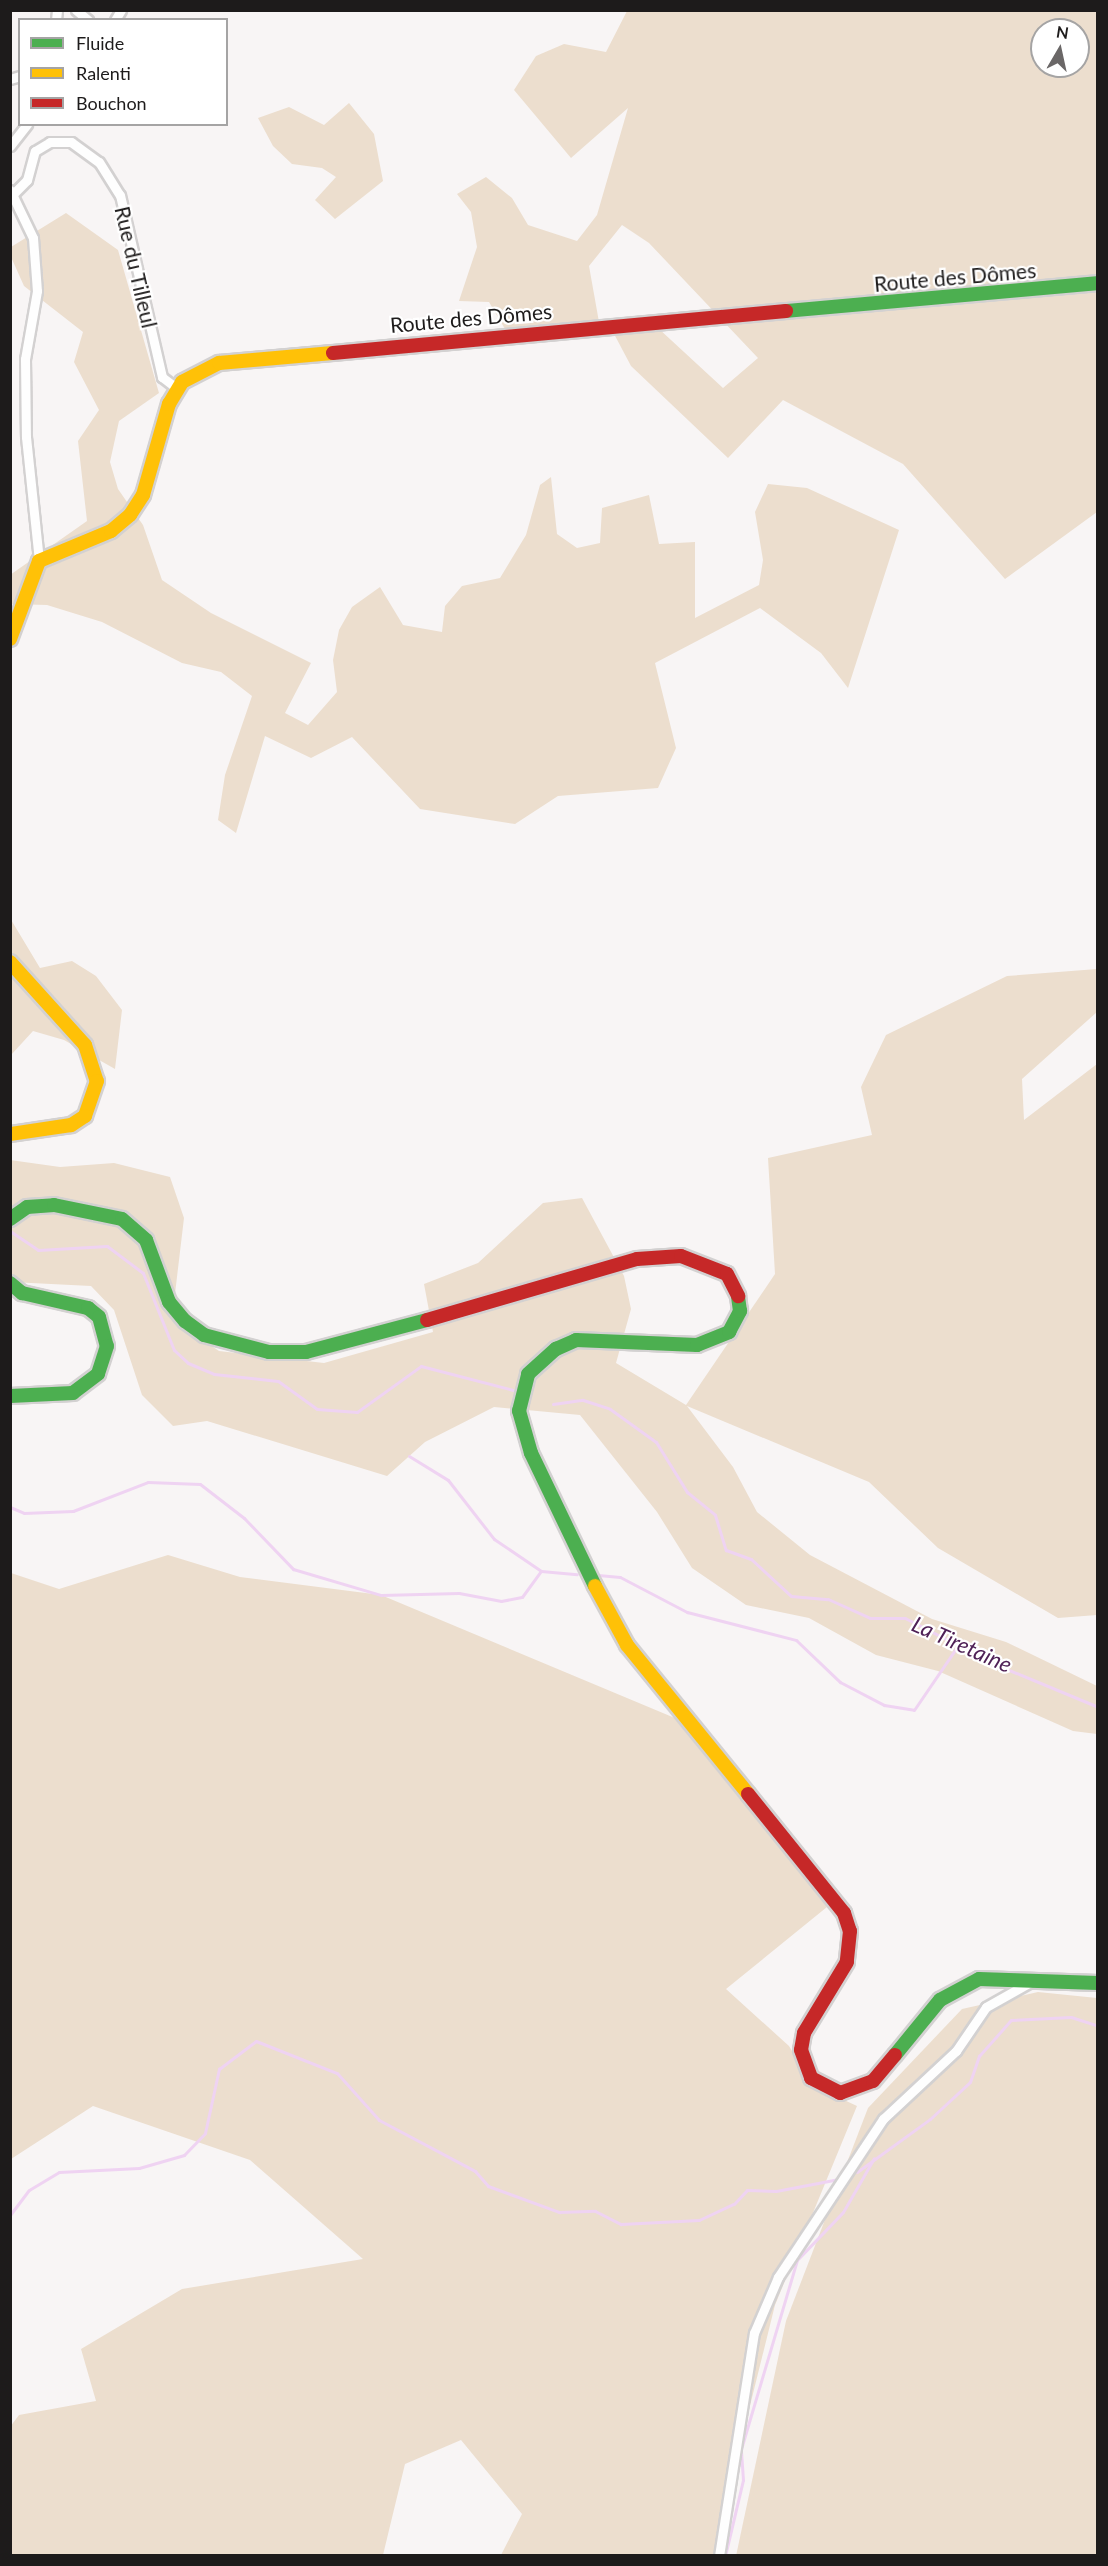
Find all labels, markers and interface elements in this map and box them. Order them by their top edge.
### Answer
legend [18,18,228,126]
north arrow [1030,18,1090,78]
text: N [1055,21,1070,42]
text: Fluide [76,32,124,54]
text: Ralenti [76,62,131,84]
text: Bouchon [76,92,147,114]
street label: Rue du Tilleul [110,203,162,331]
street label: Route des Dômes [873,257,1037,297]
street label: Route des Dômes [389,298,553,338]
water label: La Tiretaine [908,1610,1016,1678]

